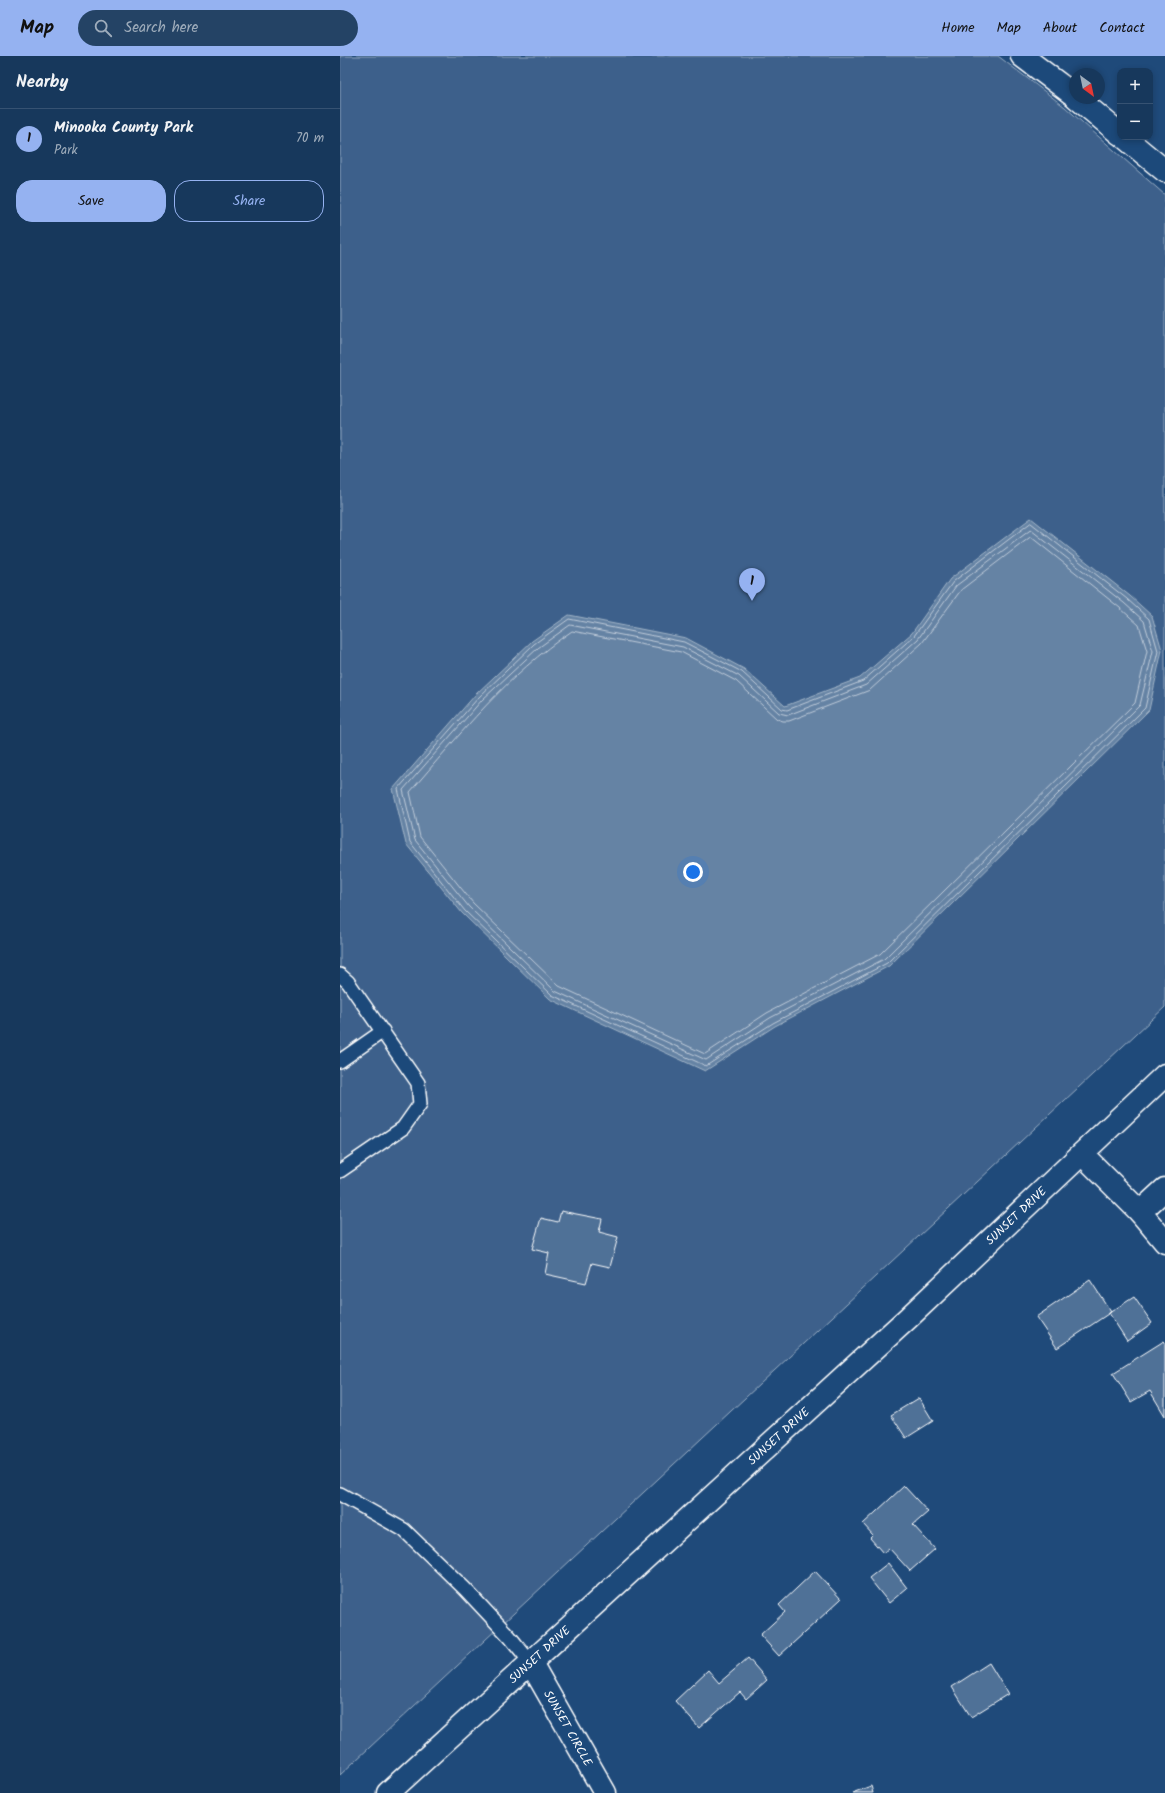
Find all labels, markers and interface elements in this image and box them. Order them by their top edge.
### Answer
search box [78,10,358,46]
text: Map [20,13,54,43]
text: Search here [124,16,198,40]
icon: search [92,17,114,39]
text: Home [941,17,975,39]
text: Map [997,17,1021,39]
text: About [1043,17,1077,39]
text: Contact [1099,17,1145,39]
north arrow [1069,68,1105,104]
map controls [1117,68,1153,140]
button: + [1117,68,1153,104]
text: Nearby [16,69,68,96]
button: − [1117,104,1153,140]
text: Minooka County Park [54,116,193,140]
text: 1 [27,128,31,149]
text: 70 m [296,128,324,149]
text: Park [54,140,78,161]
button: Save [16,180,166,222]
button: Share [174,180,324,222]
pin: 1 [739,568,765,601]
your location [683,862,703,882]
street label: SUNSET DRIVE [981,1181,1052,1250]
street label: SUNSET DRIVE [743,1402,815,1470]
street label: SUNSET DRIVE [504,1621,575,1688]
street label: SUNSET CIRCLE [539,1687,598,1771]

